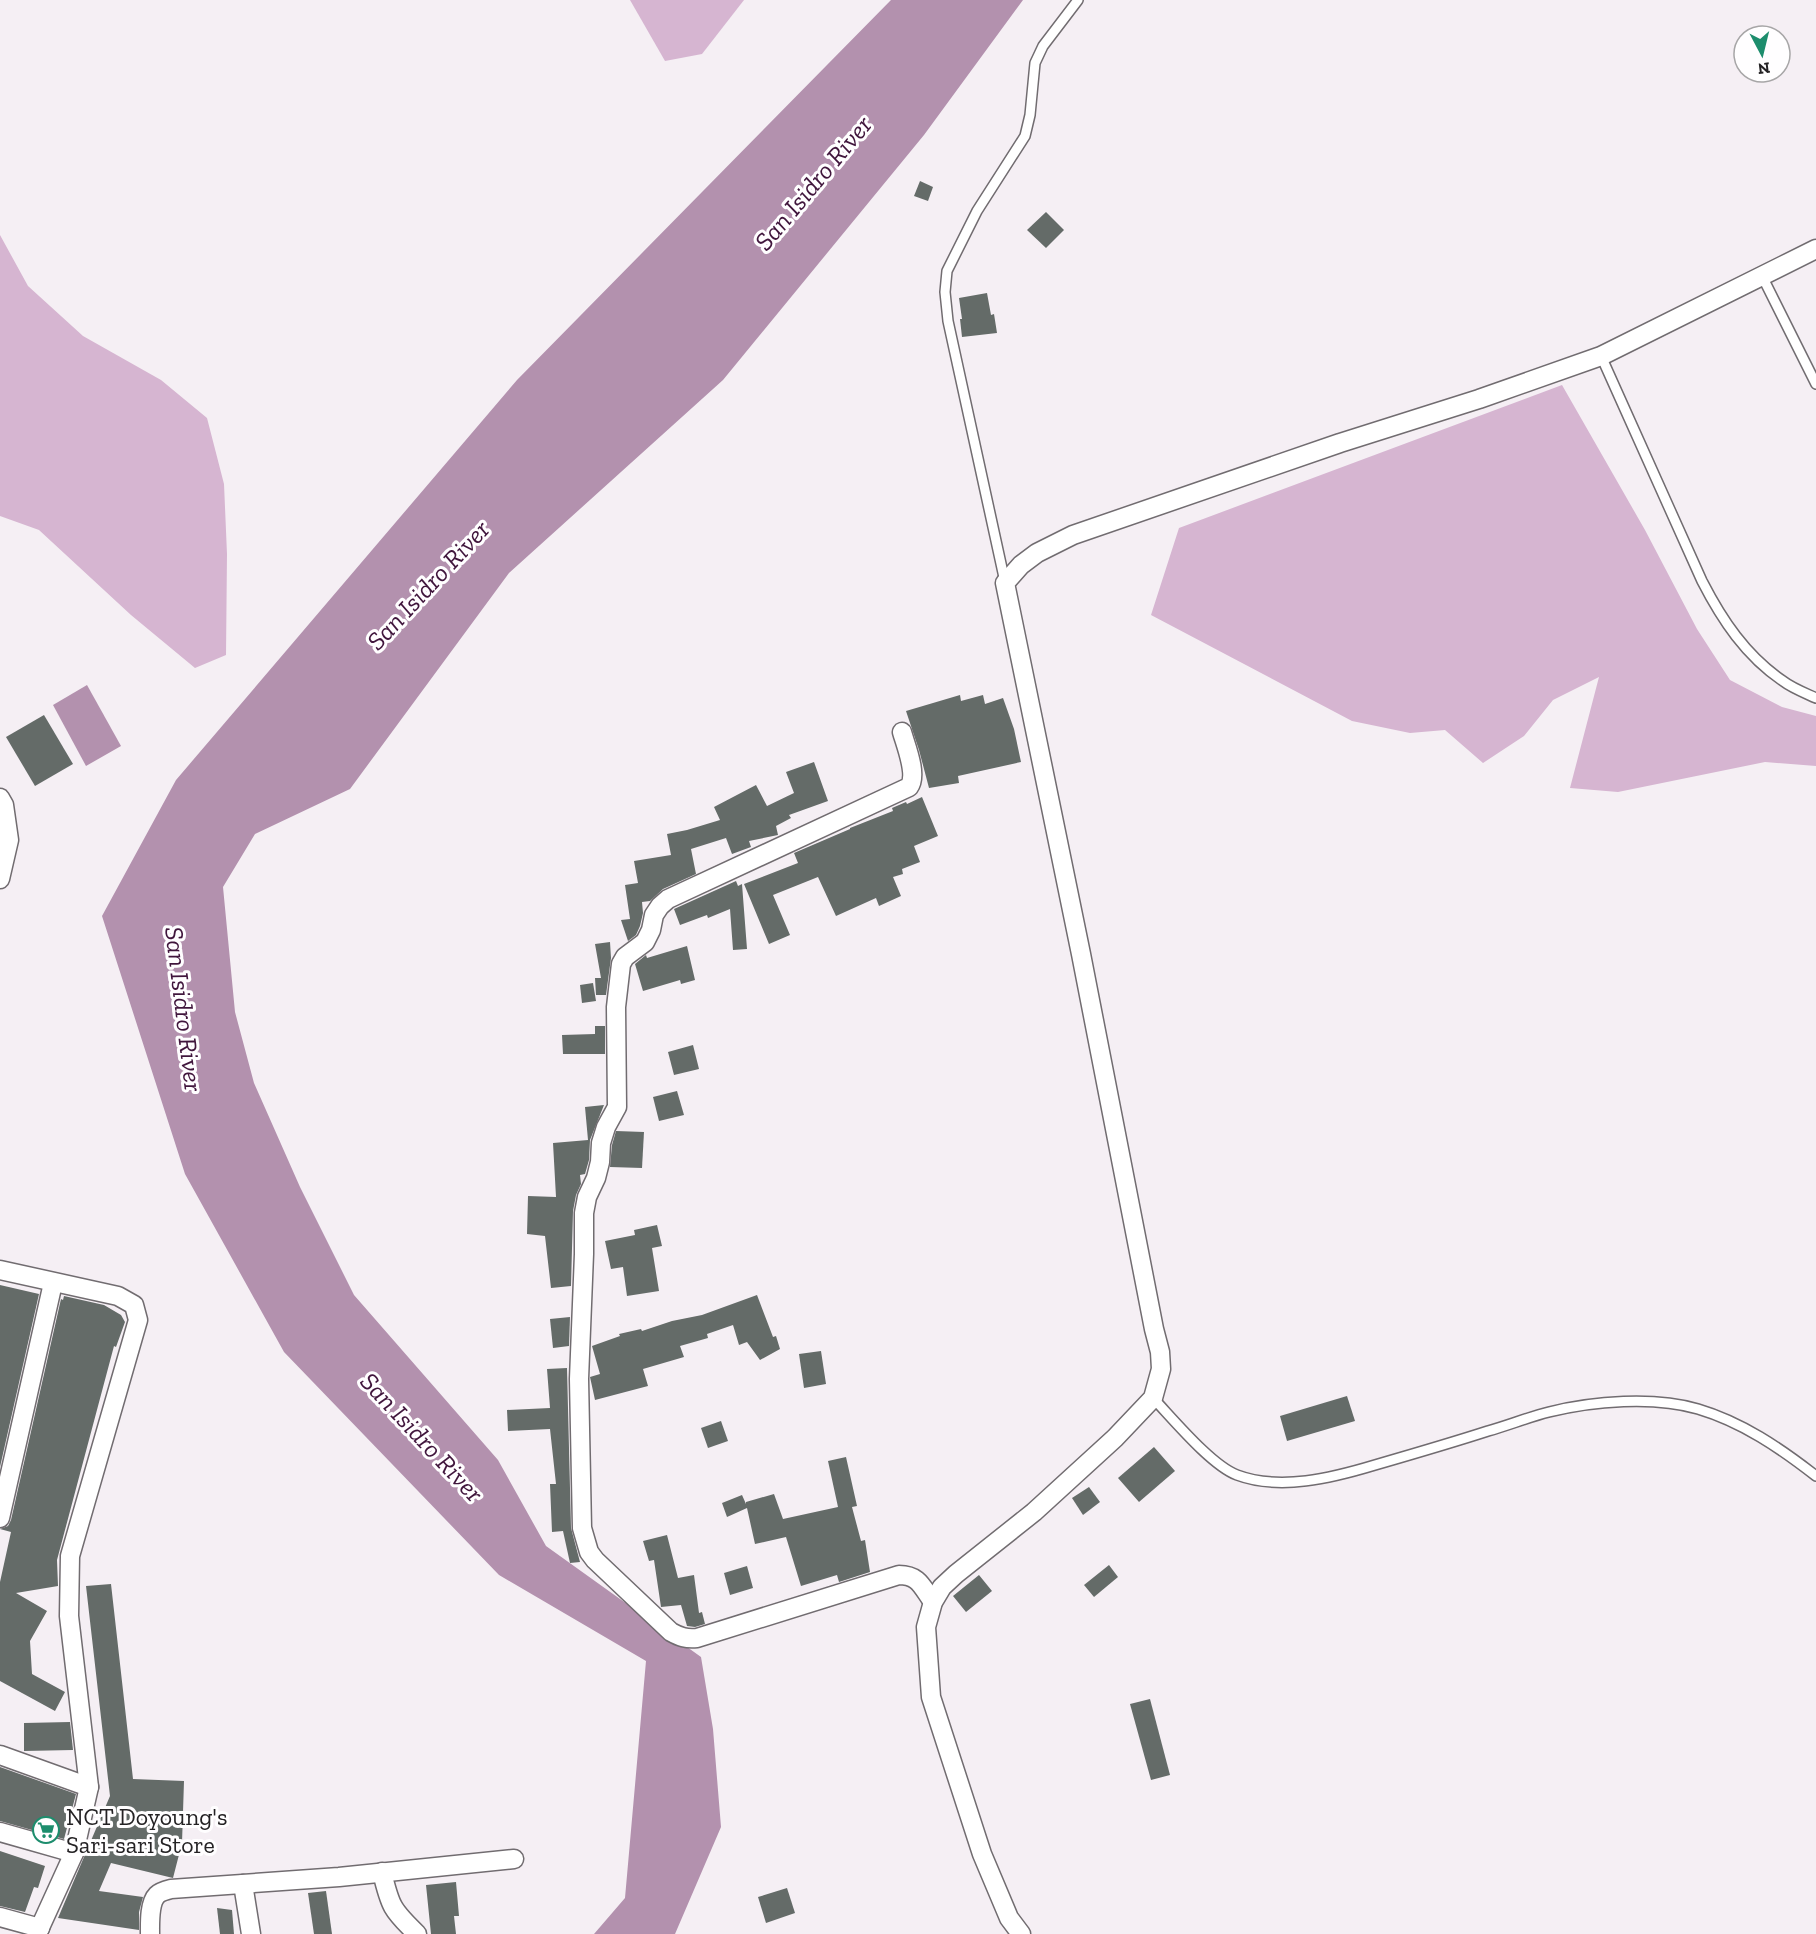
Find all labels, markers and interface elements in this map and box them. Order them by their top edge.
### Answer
north arrow [1732,24,1792,84]
text: N [1757,58,1771,79]
water label: San Isidro River [747,109,879,257]
water label: San Isidro River [360,513,496,657]
water label: San Isidro River [158,925,210,1093]
water label: San Isidro River [354,1365,490,1509]
place label: NCT Doyoung's Sari-sari Store [66,1802,227,1859]
supermarket icon: NCT Doyoung's Sari-sari Store [31,1815,61,1845]

